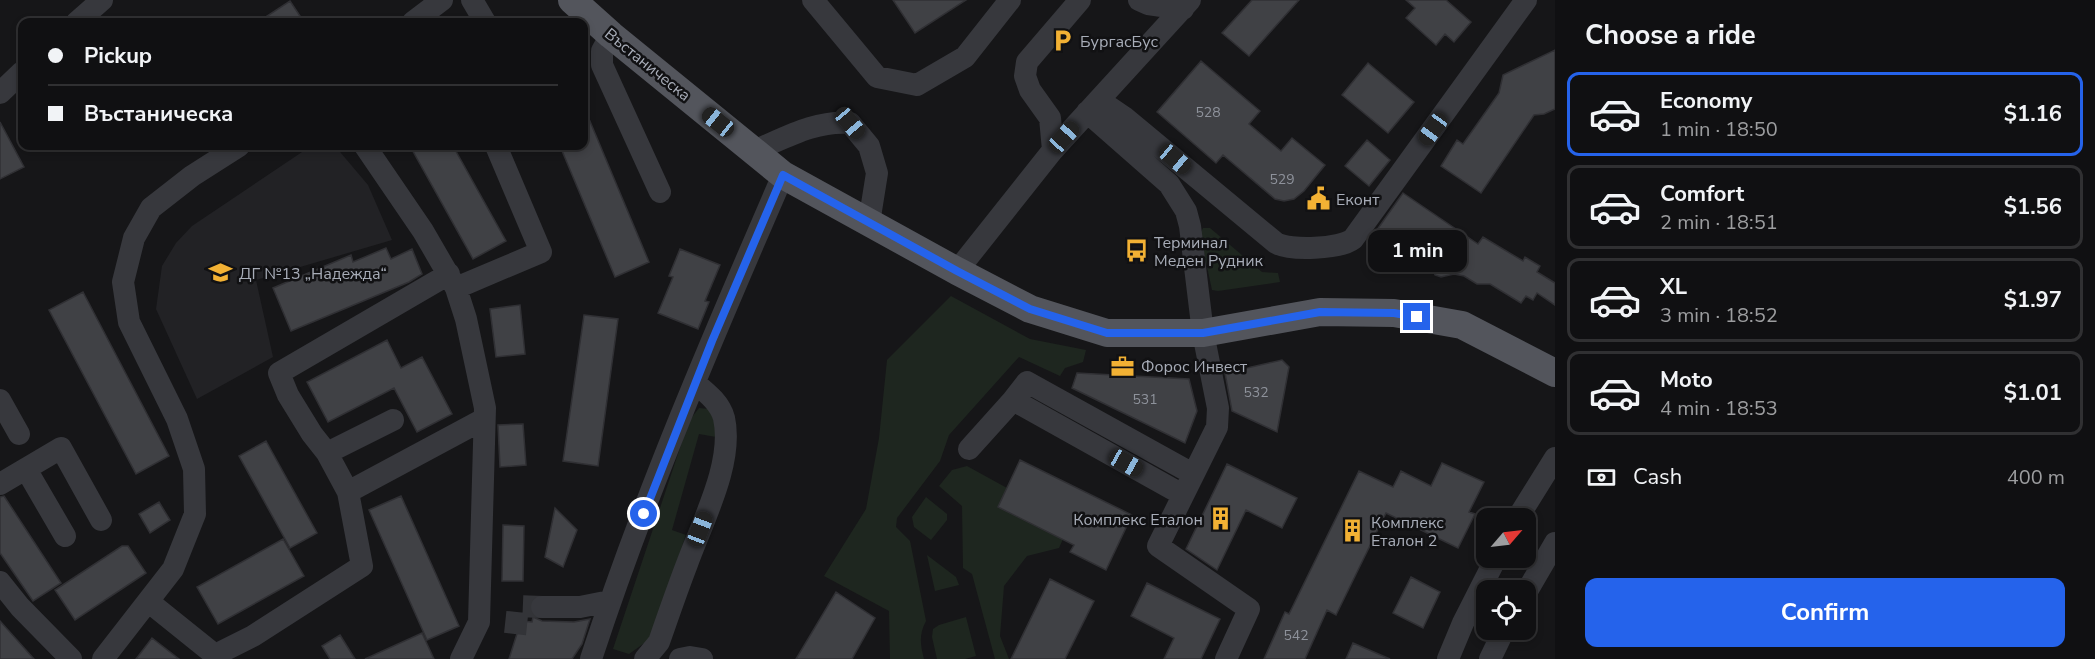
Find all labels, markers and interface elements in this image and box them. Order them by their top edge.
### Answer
text: Choose a ride [1585,17,1756,54]
street label: Въстаническа [600,23,695,106]
parking icon: БургасБус [1049,28,1075,54]
place label: БургасБус [1080,31,1158,53]
text: Pickup [84,41,152,71]
text: Economy [1660,86,1752,116]
icon: car [1588,87,1642,141]
text: Въстаническа [84,99,233,129]
text: $1.16 [2004,99,2062,129]
car [832,103,868,143]
house number: 528 [1195,103,1221,122]
car [698,104,738,140]
car [1415,109,1451,149]
text: 1 min · 18:50 [1660,116,1778,143]
car [1045,118,1083,156]
car [1155,141,1195,177]
house number: 529 [1269,170,1295,189]
text: Comfort [1660,179,1744,209]
icon: car [1588,180,1642,234]
public building icon: Еконт [1305,186,1331,212]
place label: Еконт [1336,189,1380,211]
text: $1.56 [2004,192,2062,222]
text: 2 min · 18:51 [1660,209,1778,236]
callout: 1 min [1368,230,1466,272]
place label: Терминал Меден Рудник [1154,232,1264,272]
text: 1 min [1392,237,1443,264]
bus stop icon: Терминал Меден Рудник [1123,238,1149,264]
school or university icon: ДГ №13 „Надежда“ [208,260,234,286]
place label: ДГ №13 „Надежда“ [239,263,387,285]
text: XL [1660,272,1687,302]
icon: car [1588,273,1642,327]
text: $1.97 [2004,285,2062,315]
text: 3 min · 18:52 [1660,302,1778,329]
route end [1403,303,1430,330]
office icon: Форос Инвест [1110,353,1136,379]
place label: Форос Инвест [1141,356,1248,378]
text: Moto [1660,365,1713,395]
icon: car [1588,366,1642,420]
text: $1.01 [2004,378,2062,408]
house number: 532 [1243,383,1269,402]
house number: 531 [1132,390,1158,409]
text: 4 min · 18:53 [1660,395,1778,422]
car [1106,446,1146,480]
icon: cash [1585,461,1618,494]
text: Cash [1633,462,1682,492]
text: 400 m [2007,464,2065,491]
route start [630,500,657,527]
building icon: Комплекс Еталон [1208,506,1234,532]
north arrow [1476,508,1536,568]
map controls [1476,508,1536,640]
car [685,509,715,549]
place label: Комплекс Еталон [1073,509,1203,531]
place label: Комплекс Еталон 2 [1371,512,1444,552]
building icon: Комплекс Еталон 2 [1340,518,1366,544]
button: Confirm [1585,578,2065,647]
button: locate [1476,580,1536,640]
house number: 542 [1283,626,1309,645]

